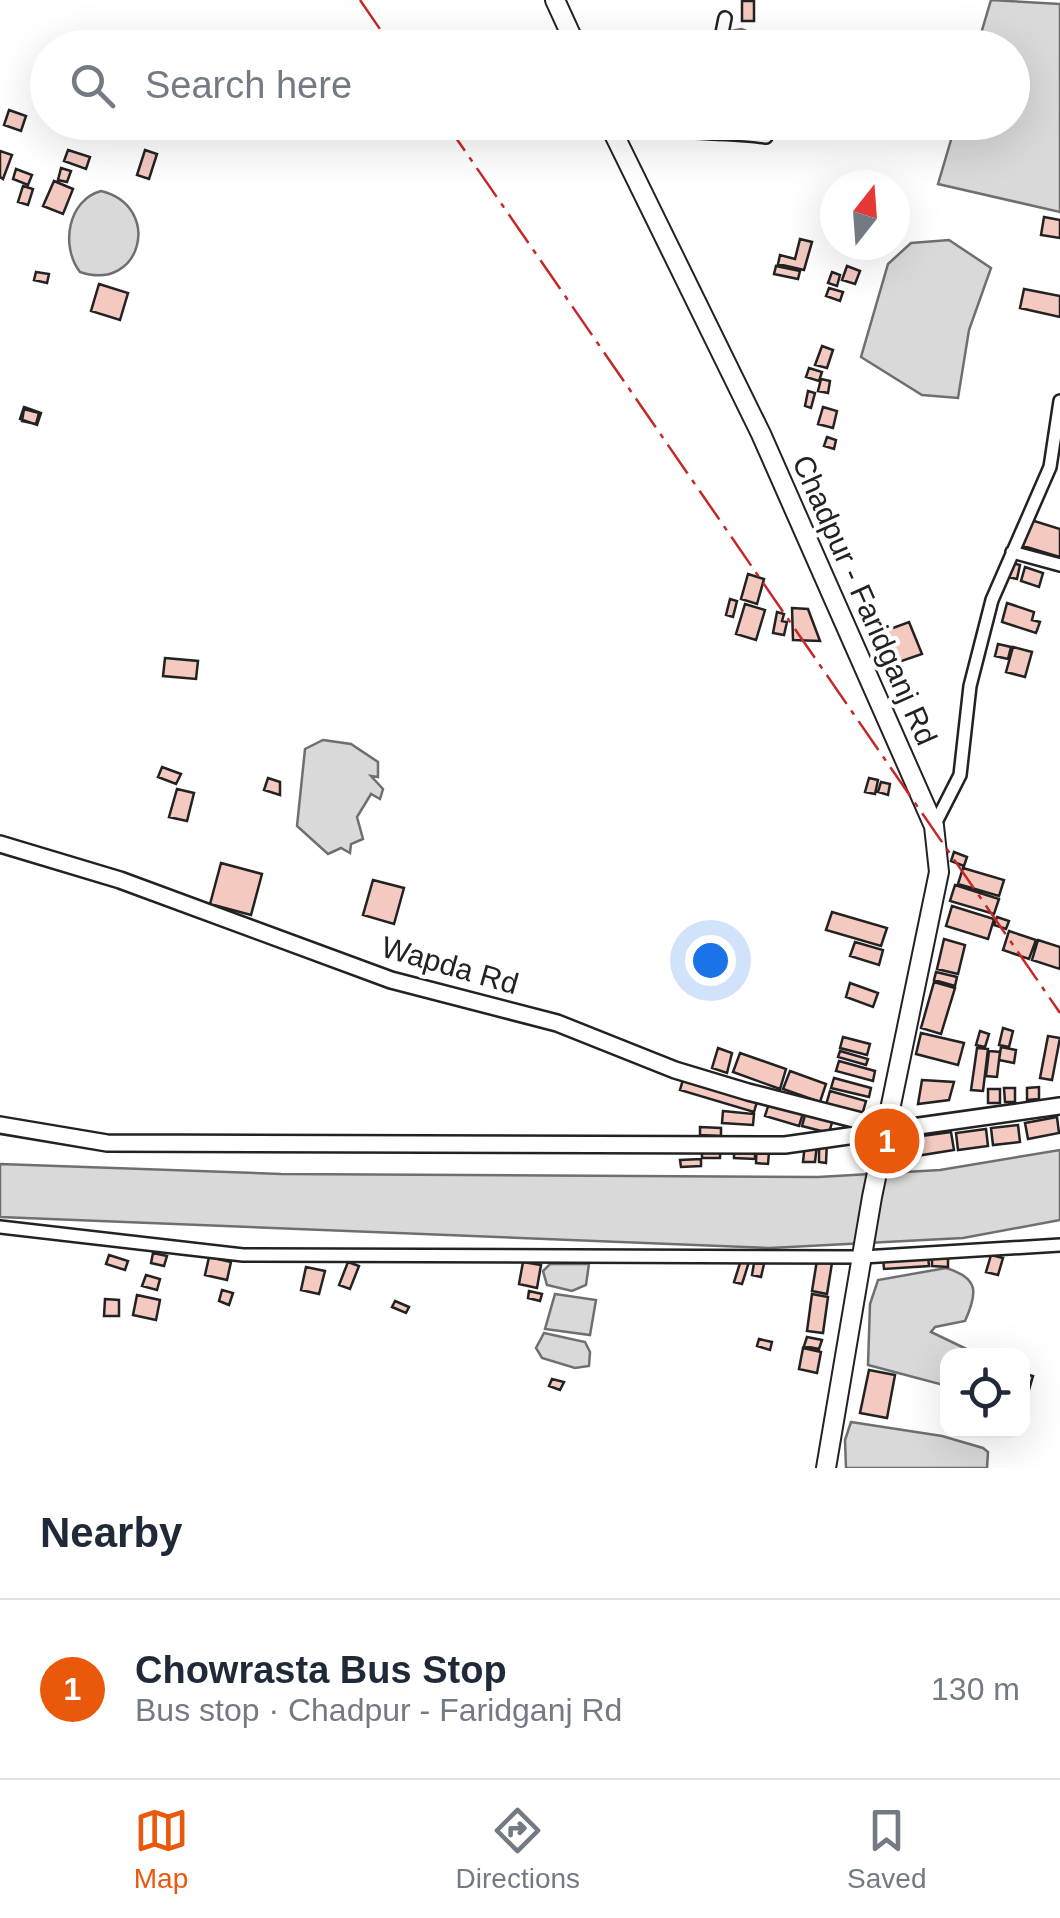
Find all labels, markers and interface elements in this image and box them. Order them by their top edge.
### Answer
search box [30,30,1030,140]
icon: search [65,58,120,113]
text: Search here [145,64,352,106]
north arrow [820,170,910,260]
street label: Chadpur - Faridganj Rd [786,450,944,750]
street label: Wapda Rd [378,930,522,1000]
your location [685,935,736,986]
pin: 1 [854,1104,920,1178]
map controls [940,1348,1030,1438]
button: locate [940,1348,1030,1438]
text: Nearby [40,1509,182,1556]
text: Chowrasta Bus Stop [135,1649,507,1691]
text: 1 [64,1671,81,1707]
text: 130 m [931,1671,1020,1707]
text: Bus stop · Chadpur - Faridganj Rd [135,1692,622,1728]
tab: Map [134,1803,189,1895]
tab: Directions [456,1803,580,1895]
tab: Saved [847,1803,926,1895]

